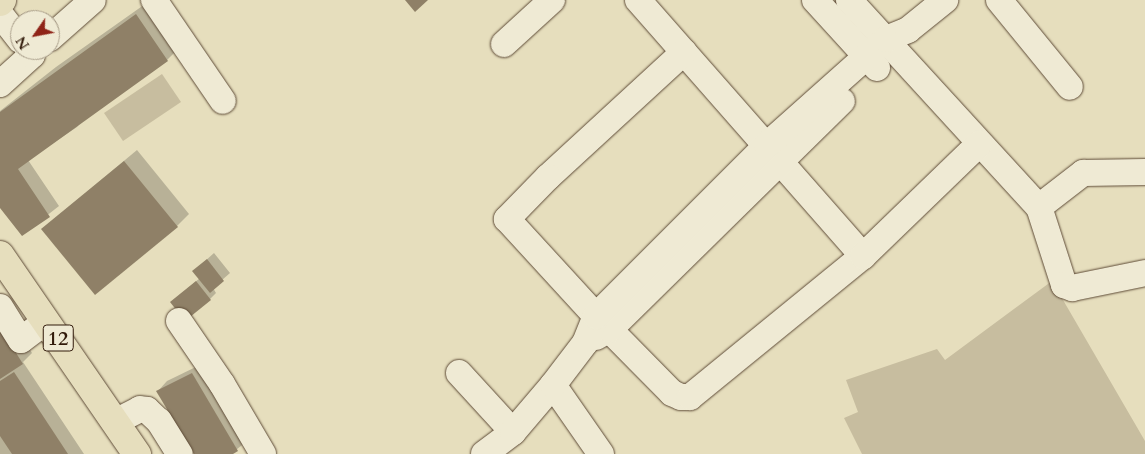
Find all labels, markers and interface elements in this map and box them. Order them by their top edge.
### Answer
north arrow [10,10,60,60]
text: N [12,33,34,53]
road number: 12 [42,320,74,356]

